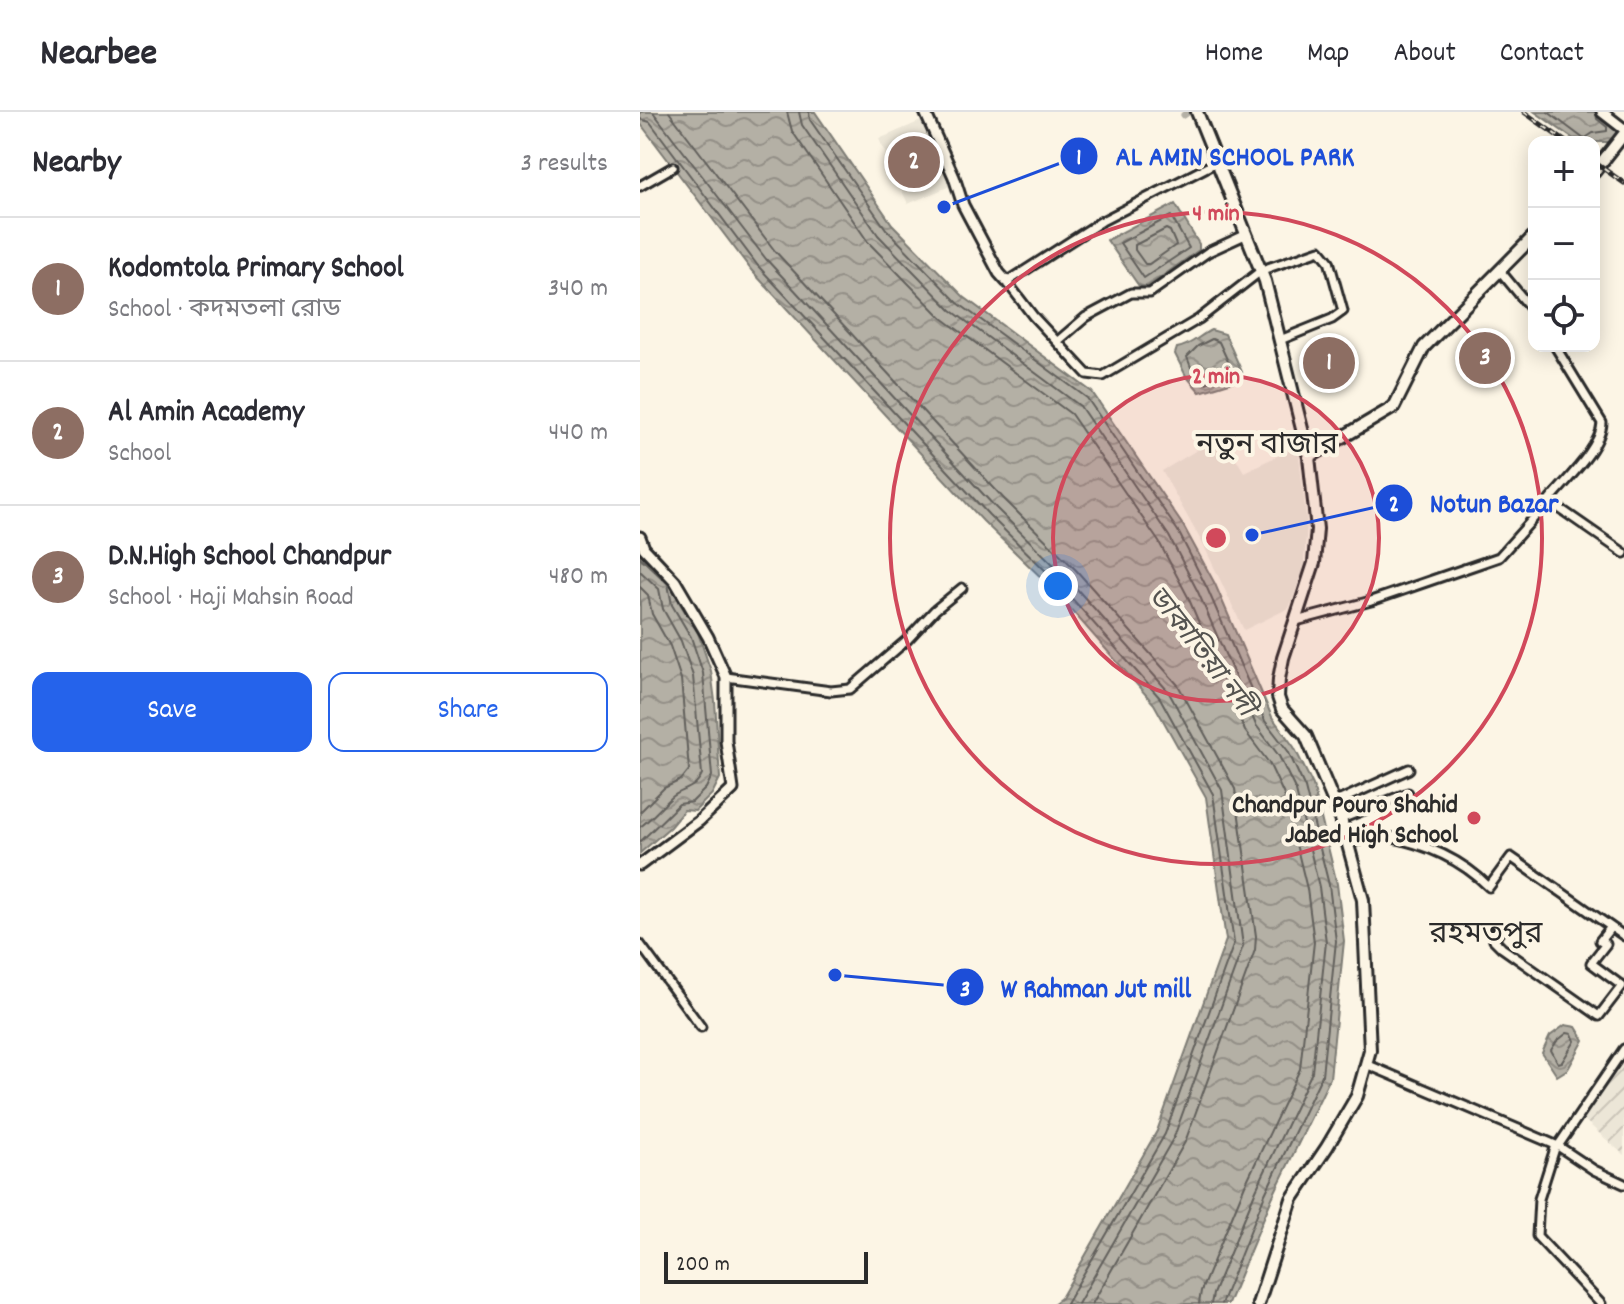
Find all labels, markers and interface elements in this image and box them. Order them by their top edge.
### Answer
text: Nearbee [40,28,157,83]
text: Home [1205,35,1263,75]
text: Map [1307,35,1349,75]
text: About [1393,35,1456,75]
text: Contact [1500,35,1584,75]
callout: AL AMIN SCHOOL PARK [1059,130,1370,182]
pin: 2 [888,132,940,192]
map controls [1528,136,1600,352]
button: + [1528,136,1600,208]
text: Nearby [32,140,121,189]
text: AL AMIN SCHOOL PARK [1116,140,1354,180]
text: 1 [1076,142,1082,176]
text: 3 results [521,146,608,183]
text: 4 min [1192,198,1240,232]
button: − [1528,208,1600,280]
text: Kodomtola Primary School [108,249,404,292]
text: 1 [55,271,61,308]
text: 340 m [548,271,608,308]
button: locate [1528,280,1600,352]
text: School · কদমতলা রোড [108,292,341,329]
pin: 3 [1459,328,1511,388]
pin: 1 [1303,333,1355,393]
text: 2 min [1192,361,1240,395]
text: Al Amin Academy [108,393,304,436]
text: 2 [52,415,64,452]
text: 440 m [548,415,608,452]
district label: নতুন বাজার [1195,426,1339,469]
text: School [108,436,171,473]
callout: Notun Bazar [1374,477,1574,529]
text: Notun Bazar [1430,487,1559,527]
text: 2 [1389,489,1399,523]
centre of rings [1202,524,1230,552]
text: D.N.High School Chandpur [108,537,391,580]
text: 3 [52,559,64,596]
text: 480 m [549,559,608,596]
your location [1038,566,1078,606]
water label: ডাকাতিয়া নদী [1135,579,1267,731]
text: School · Haji Mahsin Road [108,580,354,617]
button: Save [32,672,312,752]
button: Share [328,672,608,752]
place label: Chandpur Pouro Shahid Jabed High School [1232,788,1459,855]
marker: Chandpur Pouro Shahid Jabed High School [1465,809,1483,827]
district label: রহমতপুর [1429,915,1544,958]
callout: W Rahman Jut mill [945,961,1208,1013]
text: W Rahman Jut mill [1001,972,1192,1012]
text: 3 [960,974,970,1008]
scale bar [664,1248,868,1284]
text: 200 m [676,1250,730,1281]

